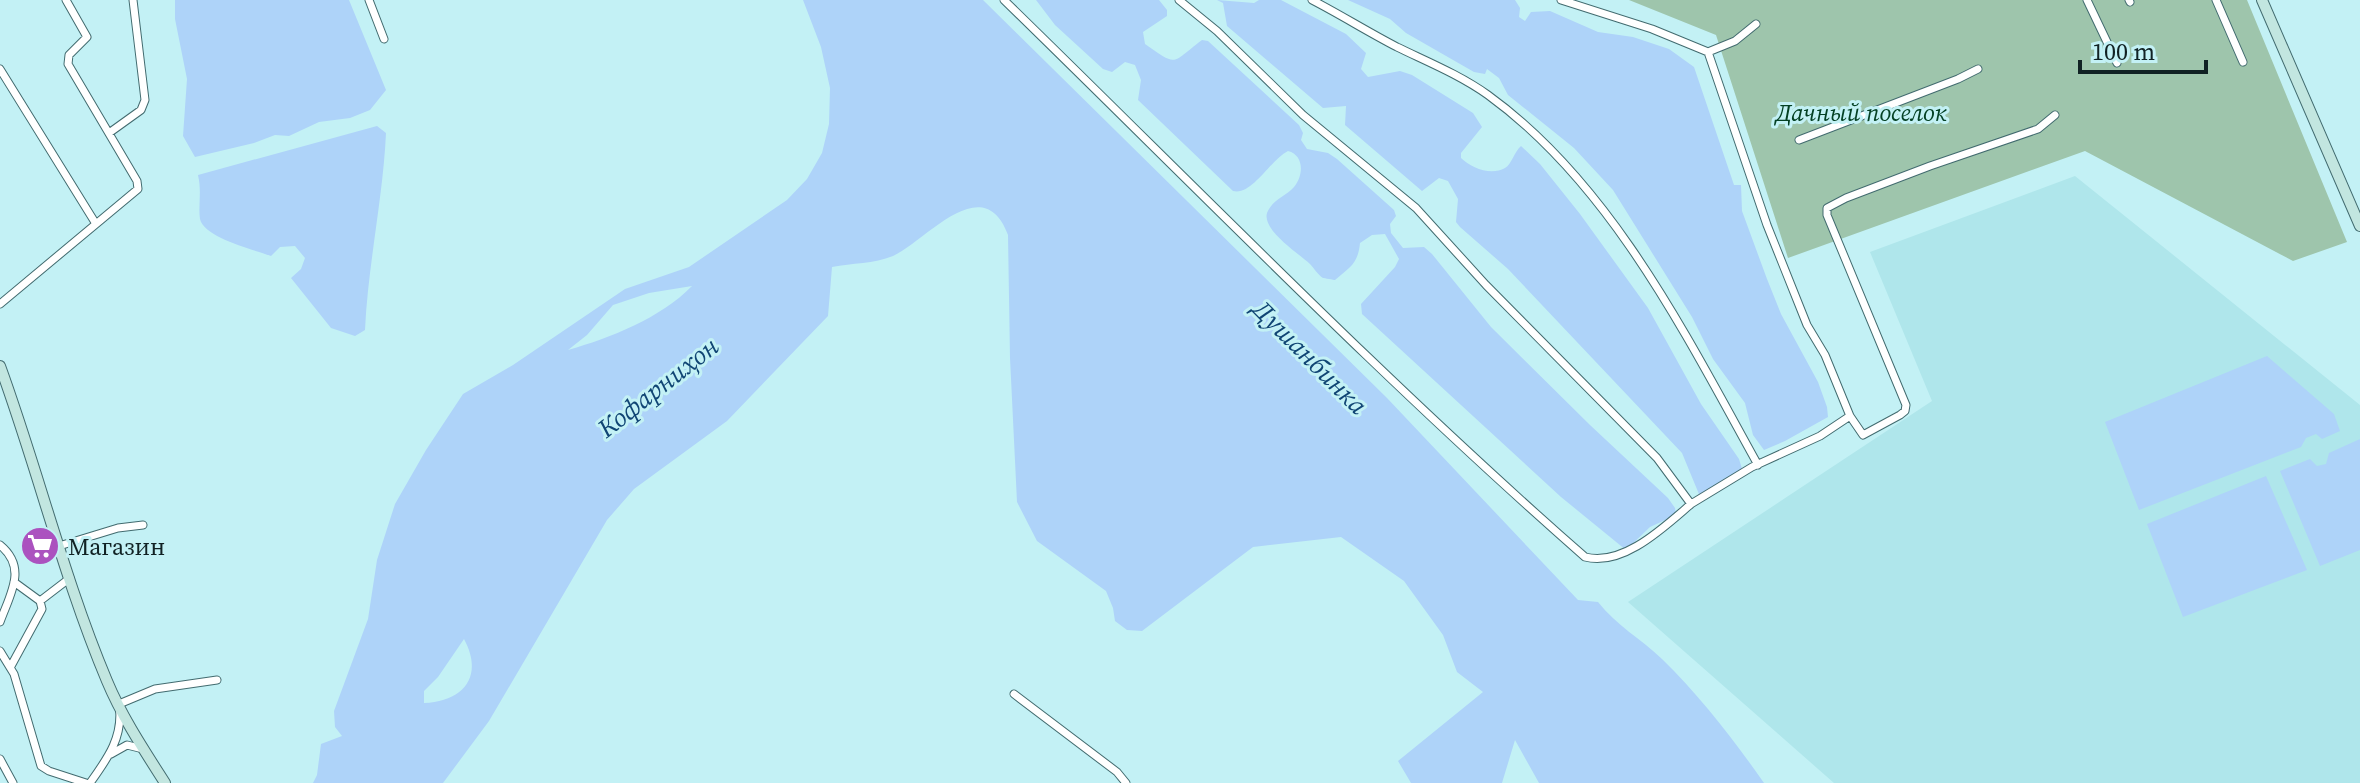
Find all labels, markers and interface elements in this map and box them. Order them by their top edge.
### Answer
scale bar [2080,24,2206,74]
text: 100 m [2092,35,2155,68]
park label: Дачный поселок [1773,96,1947,129]
water label: Душанбинка [1243,290,1376,423]
water label: Кофарниҳон [589,328,726,446]
supermarket icon: Магазин [19,525,61,567]
place label: Магазин [68,530,165,563]

